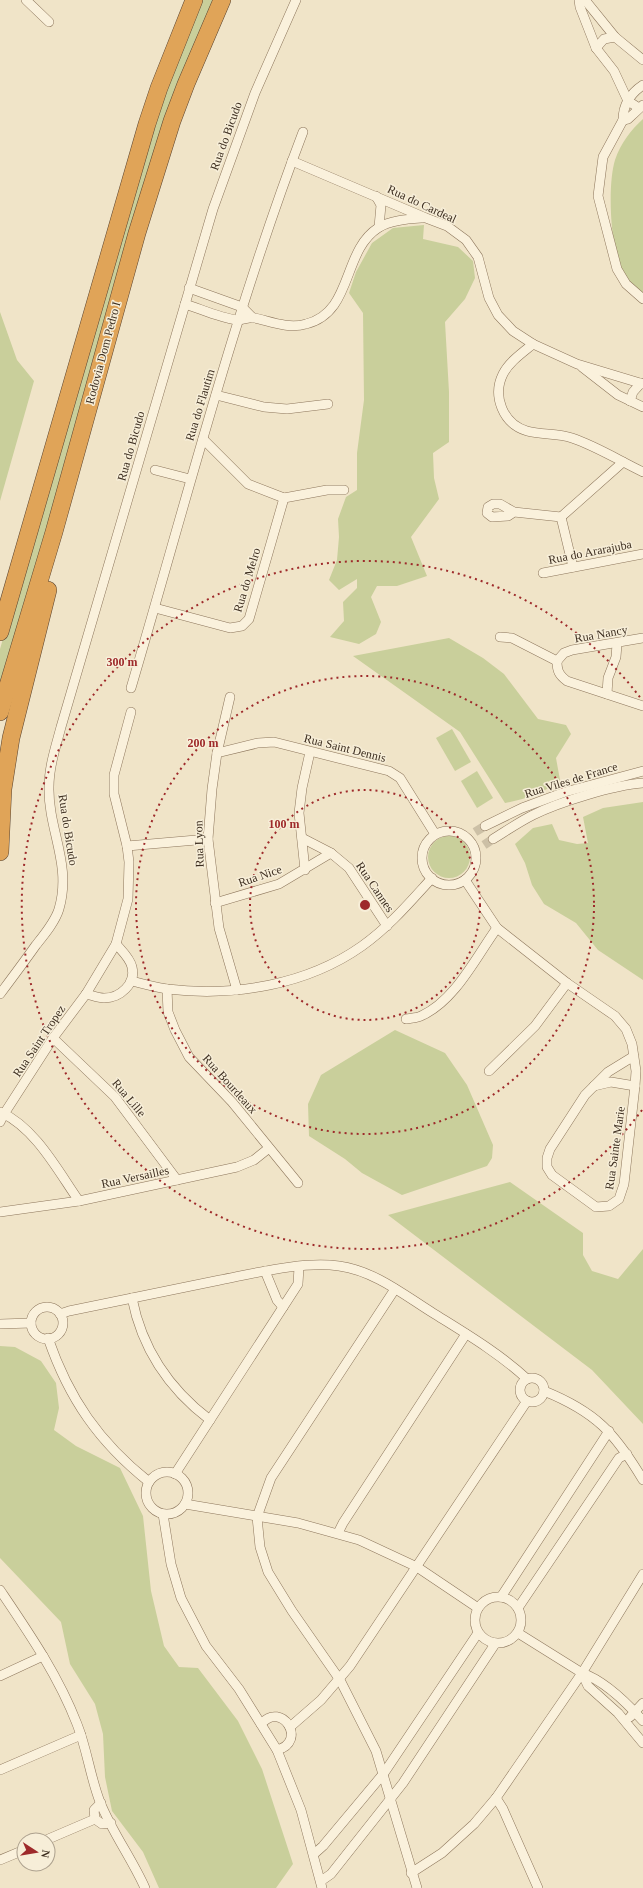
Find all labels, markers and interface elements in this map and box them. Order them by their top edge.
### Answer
street label: Rua do Bicudo [207,100,245,172]
street label: Rua do Cardeal [385,182,459,226]
street label: Rodovia Dom Pedro I [83,300,123,406]
street label: Rua do Flautim [182,367,218,443]
street label: Rua do Bicudo [114,409,148,483]
street label: Rua do Ararajuba [547,537,634,567]
street label: Rua do Melro [231,546,263,614]
street label: Rua Nancy [573,622,629,646]
text: 300 m [107,655,138,669]
street label: Rua Saint Dennis [303,731,388,765]
text: 200 m [188,736,219,750]
street label: Rua Viles de France [523,759,619,801]
street label: Rua do Bicudo [55,793,81,867]
text: 100 m [269,817,300,831]
street label: Rua Lyon [191,820,207,868]
street label: Rua Cannes [353,859,397,915]
street label: Rua Nice [236,862,284,890]
centre of rings [358,898,372,912]
street label: Rua Saint Tropez [10,1003,68,1079]
street label: Rua Bourdeaux [200,1051,260,1117]
street label: Rua Lille [109,1076,149,1120]
street label: Rua Sainte Marie [602,1105,628,1191]
street label: Rua Versailles [100,1163,170,1191]
north arrow [16,1832,56,1872]
text: N [39,1849,52,1859]

